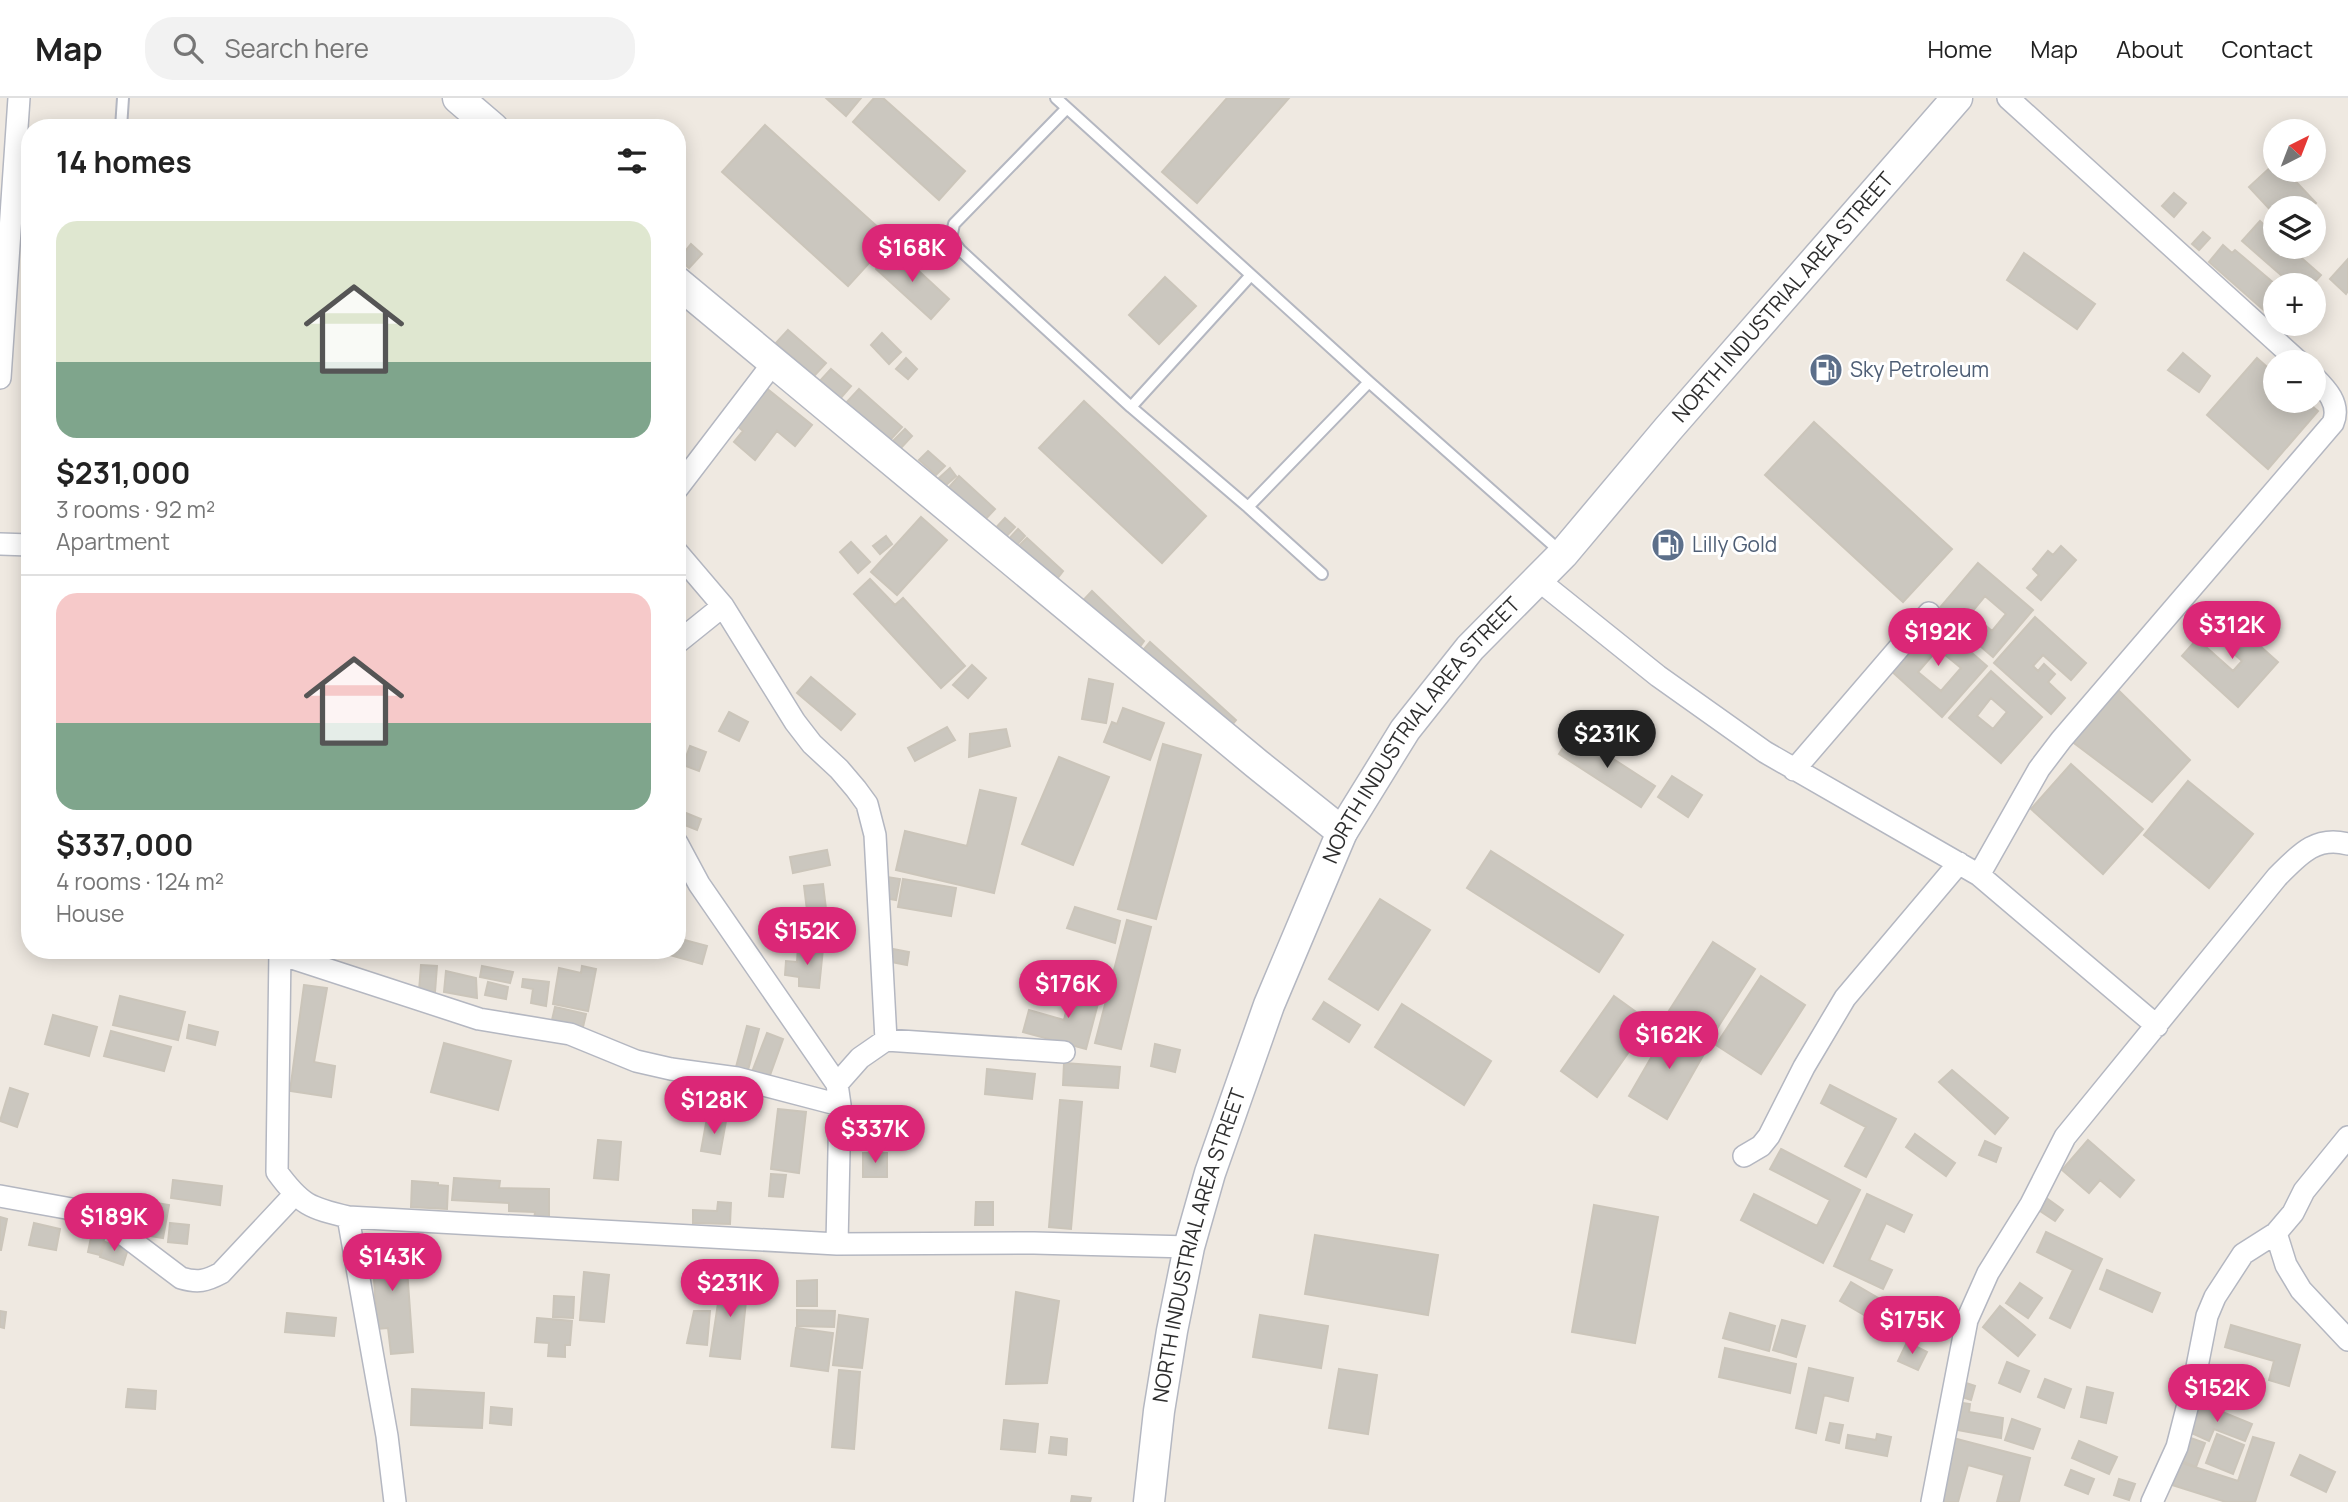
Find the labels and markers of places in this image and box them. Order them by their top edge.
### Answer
pin: $168K [863,225,961,284]
fuel station icon: Sky Petroleum [1807,351,1845,389]
place label: Sky Petroleum [1850,355,1989,383]
fuel station icon: Lilly Gold [1649,526,1687,564]
place label: Lilly Gold [1692,530,1777,558]
pin: $312K [2183,602,2281,661]
pin: $192K [1889,608,1987,668]
pin: $231K [1558,710,1656,770]
pin: $152K [758,908,856,967]
pin: $176K [1019,960,1117,1020]
pin: $162K [1620,1012,1718,1071]
pin: $128K [665,1076,763,1136]
pin: $337K [826,1105,924,1165]
pin: $189K [65,1194,163,1253]
pin: $143K [343,1234,441,1293]
pin: $231K [681,1260,779,1319]
pin: $175K [1863,1296,1961,1356]
pin: $152K [2168,1364,2266,1424]

